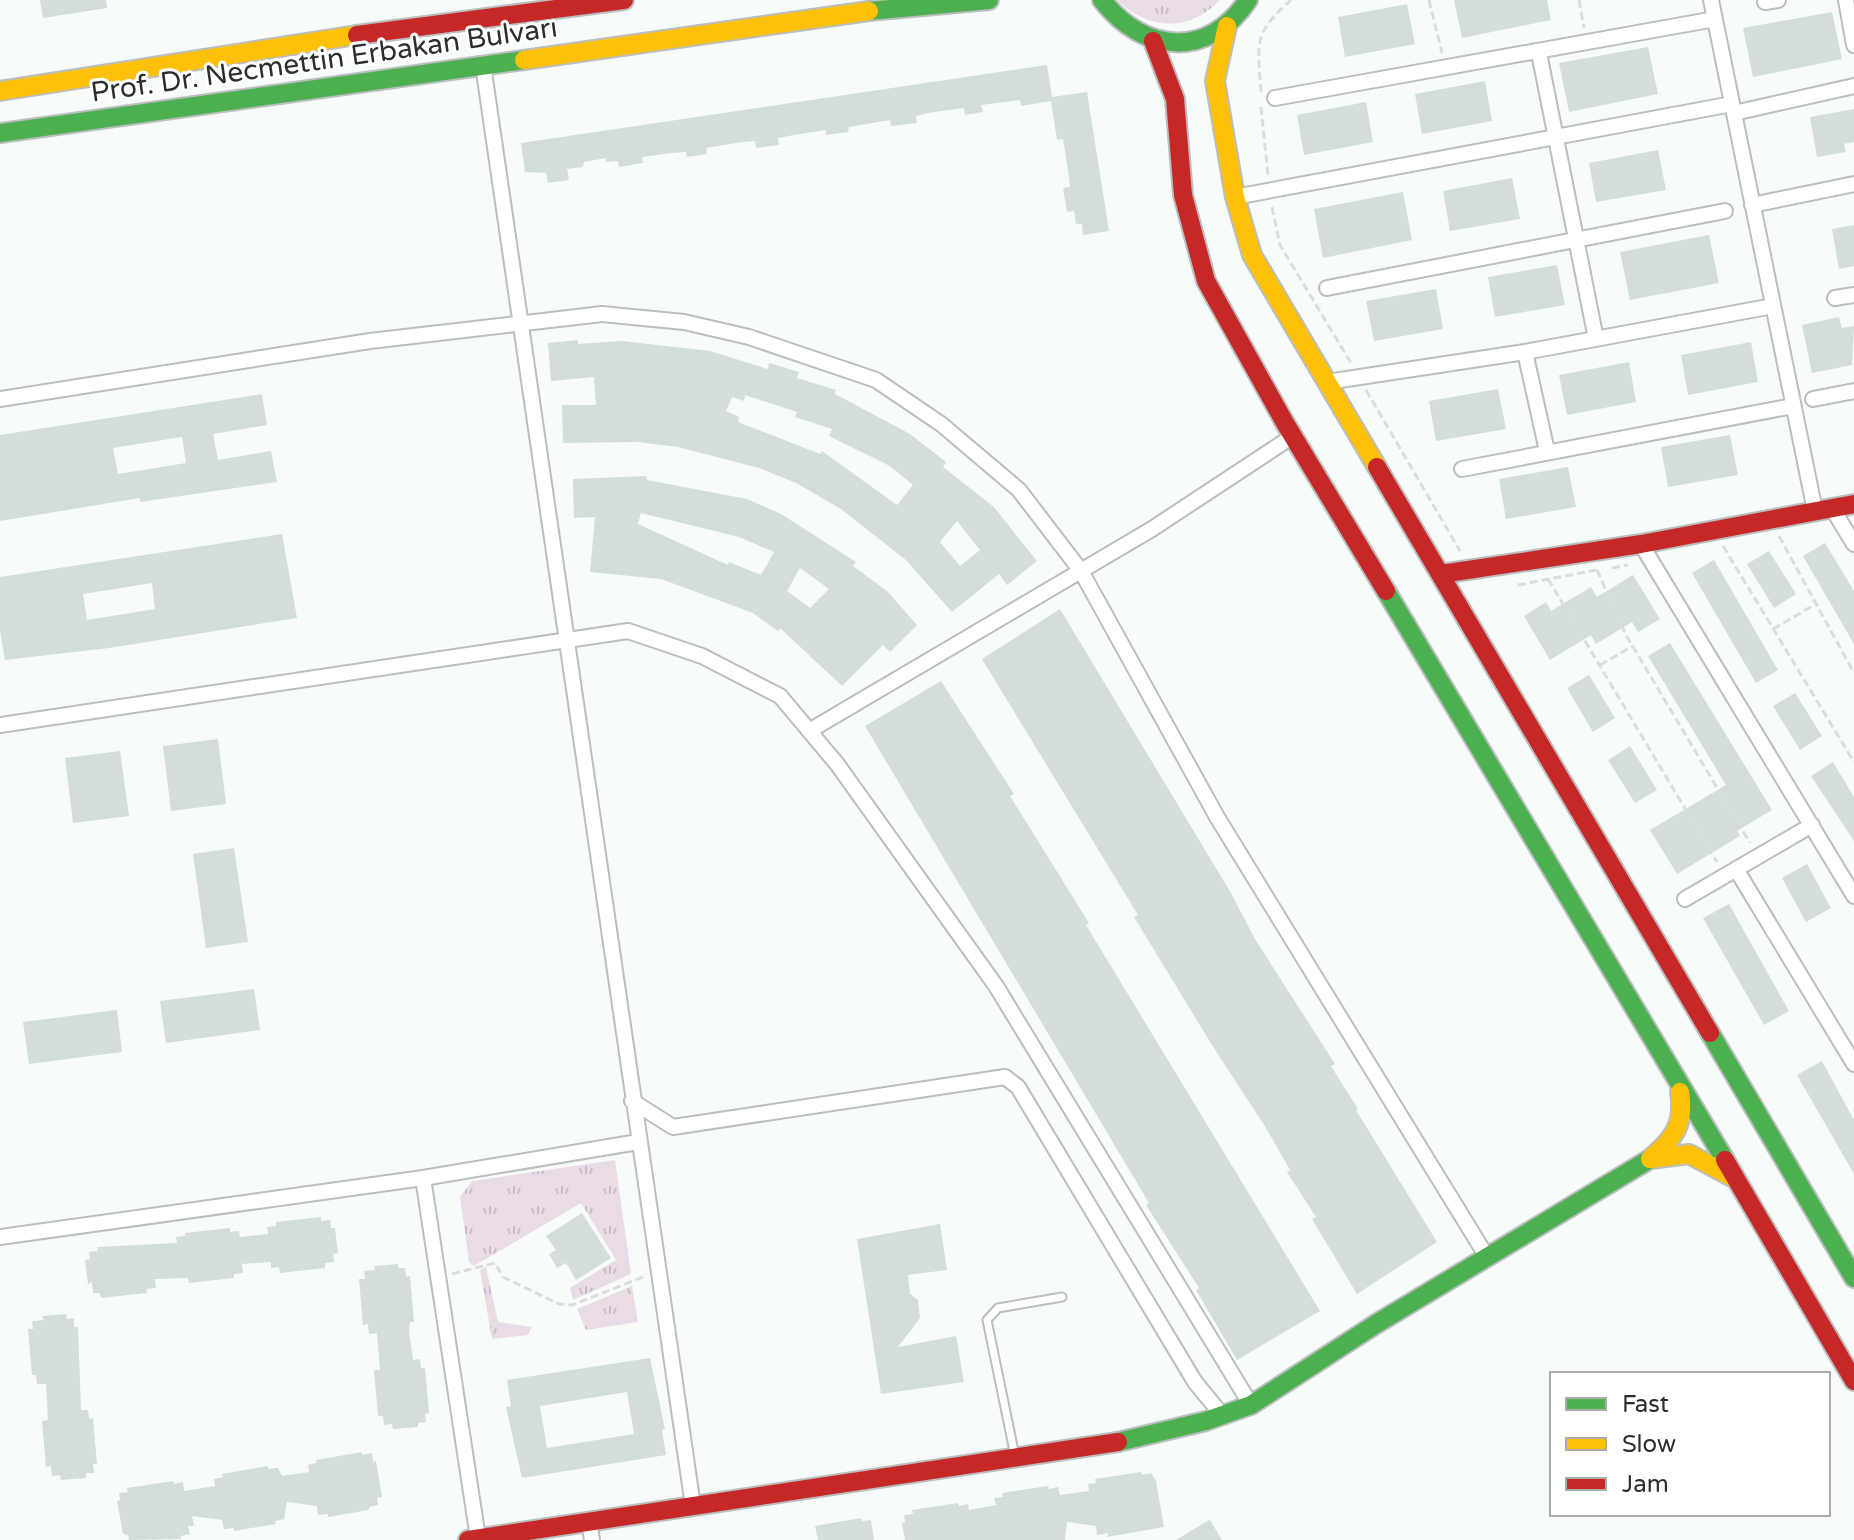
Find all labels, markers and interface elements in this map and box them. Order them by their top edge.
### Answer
street label: Prof. Dr. Necmettin Erbakan Bulvarı [89,10,560,110]
legend [1550,1372,1830,1516]
text: Fast [1622,1390,1669,1419]
text: Slow [1622,1430,1676,1459]
text: Jam [1622,1470,1669,1499]

